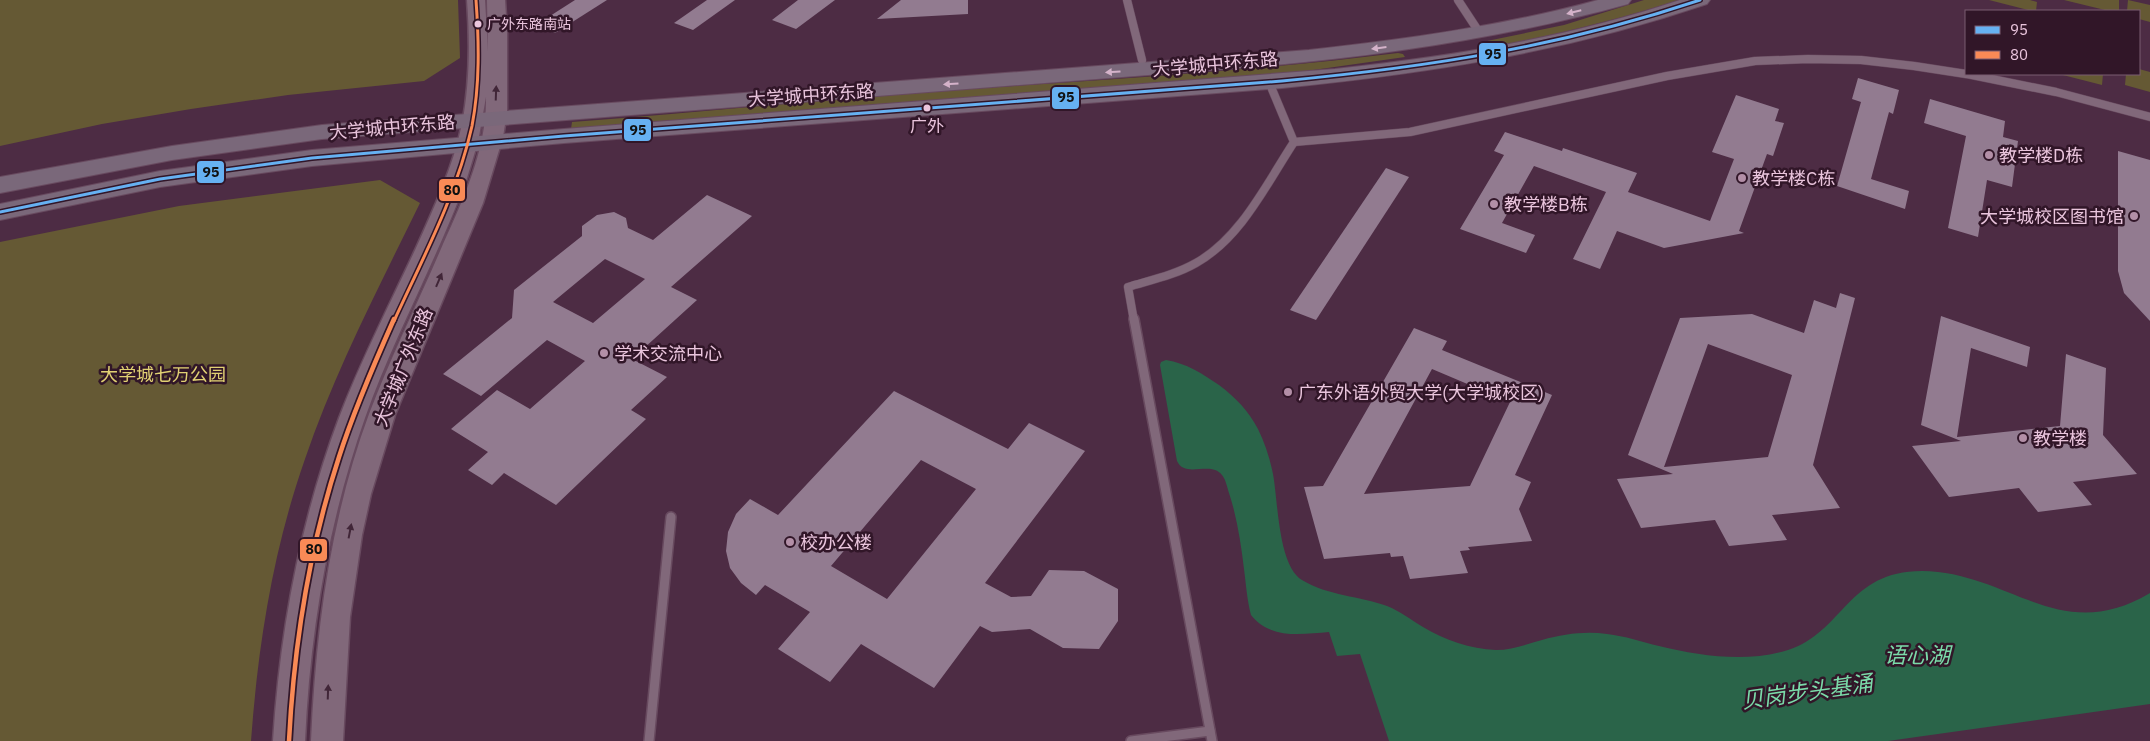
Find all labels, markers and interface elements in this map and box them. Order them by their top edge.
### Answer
one-way arrow [1566,9,1581,17]
legend [1965,10,2140,75]
place label: 广外东路南站 [487,15,571,33]
marker: 广外东路南站 [473,19,483,29]
text: 95 [2010,20,2028,39]
line badge: 95 [1478,42,1507,66]
one-way arrow [1371,44,1387,52]
text: 95 [1485,45,1501,63]
text: 80 [2010,45,2028,64]
street label: 大学城中环东路 [1151,47,1279,81]
one-way arrow [1105,68,1121,76]
street label: 大学城中环东路 [747,79,875,111]
one-way arrow [943,81,959,89]
one-way arrow [493,84,501,100]
line badge: 95 [1051,86,1080,110]
text: 95 [1058,88,1074,106]
marker: 广外 [922,103,932,113]
street label: 大学城中环东路 [328,110,456,144]
place label: 广外 [910,115,944,137]
line badge: 95 [623,118,652,142]
text: 95 [630,121,646,139]
place label: 教学楼D栋 [1999,144,2083,167]
marker: 教学楼D栋 [1983,149,1995,161]
line badge: 95 [196,160,225,184]
text: 95 [203,163,219,181]
place label: 教学楼C栋 [1752,167,1835,190]
marker: 教学楼C栋 [1736,172,1748,184]
line badge: 80 [438,178,466,202]
text: 80 [444,181,460,199]
place label: 教学楼B栋 [1504,193,1588,216]
marker: 教学楼B栋 [1488,198,1500,210]
place label: 大学城校区图书馆 [1980,205,2124,228]
marker: 大学城校区图书馆 [2128,210,2140,222]
one-way arrow [436,273,444,287]
street label: 大学城广外东路 [369,304,437,430]
place label: 学术交流中心 [614,342,722,365]
marker: 学术交流中心 [598,347,610,359]
park label: 大学城七万公园 [100,363,226,386]
place label: 广东外语外贸大学(大学城校区) [1298,381,1544,404]
marker: 广东外语外贸大学(大学城校区) [1282,386,1294,398]
place label: 教学楼 [2033,427,2087,450]
marker: 教学楼 [2017,432,2029,444]
one-way arrow [346,524,354,539]
place label: 校办公楼 [800,531,872,554]
marker: 校办公楼 [784,536,796,548]
line badge: 80 [299,538,328,562]
text: 80 [306,540,322,558]
water label: 语心湖 [1884,640,1953,669]
water label: 贝岗步头基涌 [1740,667,1877,715]
one-way arrow [325,684,333,700]

